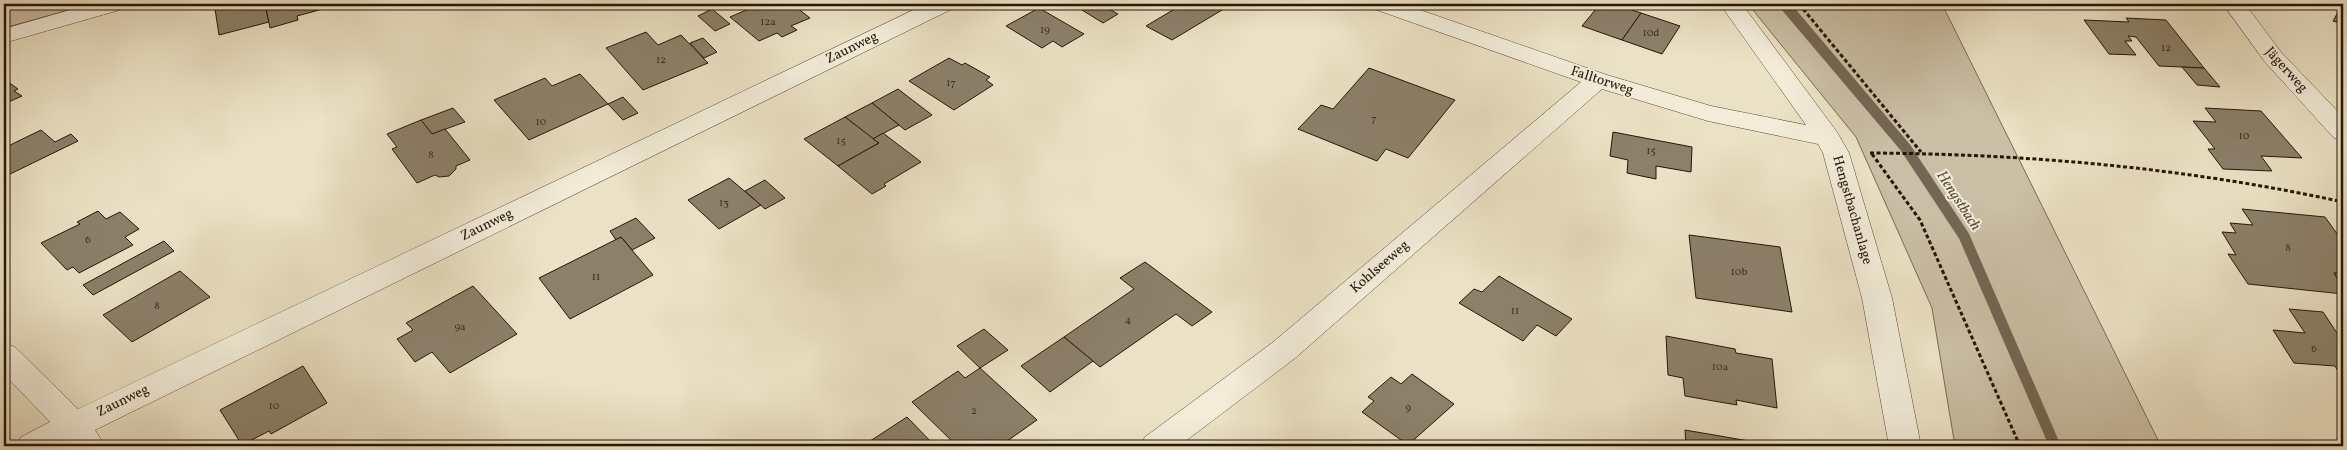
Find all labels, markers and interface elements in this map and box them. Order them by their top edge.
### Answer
house number: 12a [760,15,776,30]
house number: 19 [1040,23,1050,38]
house number: 10d [1642,26,1660,41]
street label: Zaunweg [823,27,881,69]
house number: 12 [2161,41,2171,56]
street label: Jägerweg [2260,43,2312,97]
house number: 12 [656,53,666,68]
street label: Falltorweg [1568,62,1636,100]
house number: 17 [946,76,956,91]
house number: 7 [1371,112,1377,127]
house number: 10 [536,115,547,130]
house number: 10 [2239,129,2250,144]
house number: 15 [836,134,846,149]
house number: 15 [1646,144,1656,159]
house number: 8 [428,148,434,163]
street label: Hengstbachanlage [1827,153,1877,267]
water label: Hengstbach [1931,167,1985,235]
house number: 13 [719,196,729,211]
street label: Zaunweg [458,204,516,246]
house number: 6 [85,233,91,248]
street label: Kohlseeweg [1346,236,1414,298]
house number: 8 [2285,241,2291,256]
house number: 10b [1731,265,1747,280]
house number: 11 [592,270,600,285]
house number: 8 [154,299,160,314]
house number: 11 [1511,304,1519,319]
house number: 4 [1125,313,1132,328]
house number: 9a [454,320,466,335]
house number: 6 [2311,342,2317,357]
house number: 10a [1712,360,1729,375]
street label: Zaunweg [94,380,152,422]
house number: 10 [269,399,280,414]
house number: 9 [1405,401,1411,416]
house number: 2 [971,404,977,419]

